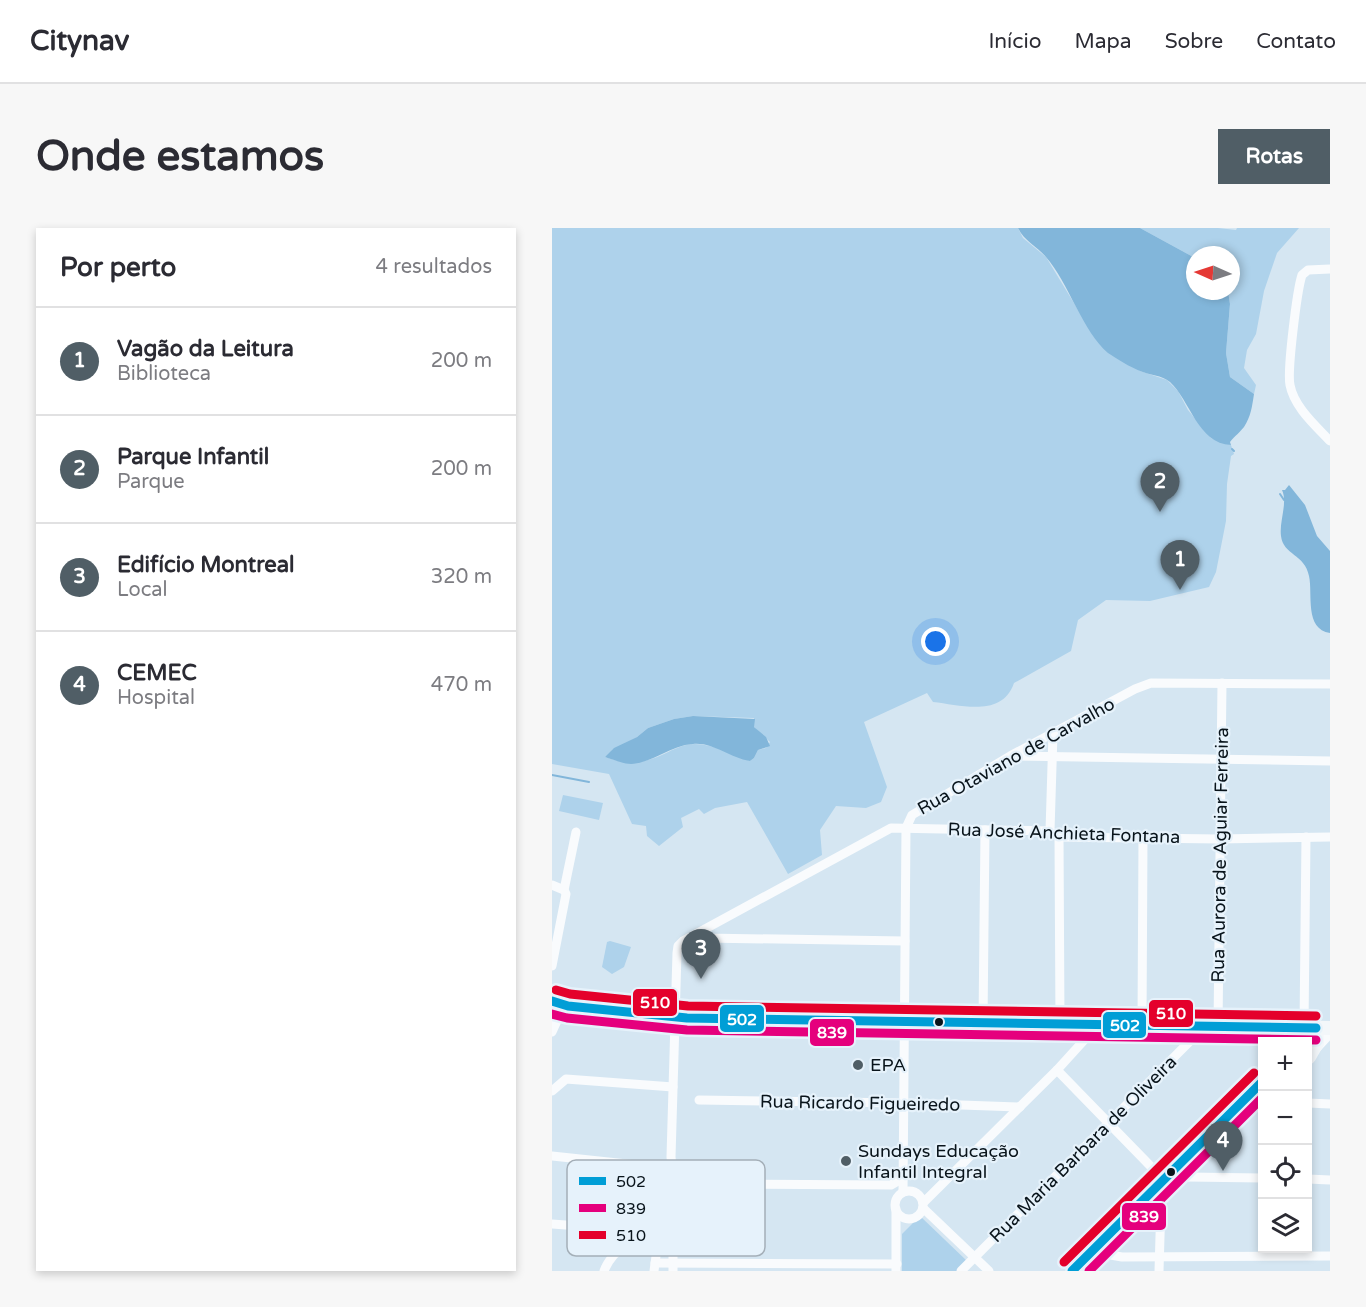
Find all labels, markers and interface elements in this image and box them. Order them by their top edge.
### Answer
text: Citynav [30,24,129,58]
text: Início [989,29,1041,54]
text: Mapa [1074,29,1132,54]
text: Sobre [1165,29,1223,54]
text: Contato [1256,29,1336,54]
button: Rotas [1218,129,1330,184]
text: Onde estamos [36,131,324,182]
north arrow [1186,246,1240,300]
text: Por perto [60,252,176,283]
text: 4 resultados [376,255,492,279]
text: Vagão da Leitura [117,336,294,362]
text: 1 [73,349,86,373]
text: 200 m [431,349,492,373]
text: Biblioteca [117,362,211,386]
text: Parque Infantil [117,444,269,470]
text: 2 [73,457,86,481]
text: 200 m [431,457,492,481]
pin: 2 [1140,462,1180,512]
text: Parque [117,470,185,494]
pin: 1 [1160,540,1200,590]
text: Edifício Montreal [117,552,295,578]
text: 3 [73,565,86,589]
text: 320 m [431,565,492,589]
text: Local [117,578,168,602]
your location [921,627,950,656]
text: CEMEC [117,660,197,686]
text: 4 [73,673,86,697]
text: 470 m [431,673,492,697]
text: Hospital [117,686,195,710]
street label: Rua Otaviano de Carvalho [913,692,1119,820]
street label: Rua Aurora de Aguiar Ferreira [1207,727,1233,983]
street label: Rua José Anchieta Fontana [947,818,1181,848]
pin: 3 [682,930,720,979]
line badge: 510 [632,988,678,1017]
text: 510 [640,993,670,1013]
line badge: 510 [1148,999,1194,1028]
line badge: 502 [719,1004,765,1033]
text: 510 [1156,1004,1186,1024]
text: 502 [727,1010,757,1030]
line badge: 502 [1102,1011,1147,1039]
unlabelled marker [933,1016,945,1028]
text: 502 [1110,1016,1140,1036]
line badge: 839 [809,1018,855,1047]
text: 839 [817,1023,847,1043]
map controls [1258,1037,1312,1253]
button: + [1258,1037,1312,1091]
street label: Rua Maria Barbara de Oliveira [985,1051,1181,1247]
place label: EPA [870,1054,906,1076]
marker: EPA [851,1058,865,1072]
street label: Rua Ricardo Figueiredo [760,1090,960,1116]
button: − [1258,1091,1312,1145]
pin: 4 [1204,1122,1242,1171]
place label: Sundays Educação Infantil Integral [858,1140,1019,1183]
button: locate [1258,1145,1312,1199]
marker: Sundays Educação Infantil Integral [839,1154,853,1168]
legend [567,1160,765,1256]
unlabelled marker [1165,1166,1177,1178]
text: 502 [616,1172,646,1192]
text: 839 [616,1199,646,1219]
button: layers [1258,1199,1312,1253]
line badge: 839 [1121,1202,1167,1231]
text: 839 [1129,1207,1159,1227]
text: 510 [616,1226,646,1246]

